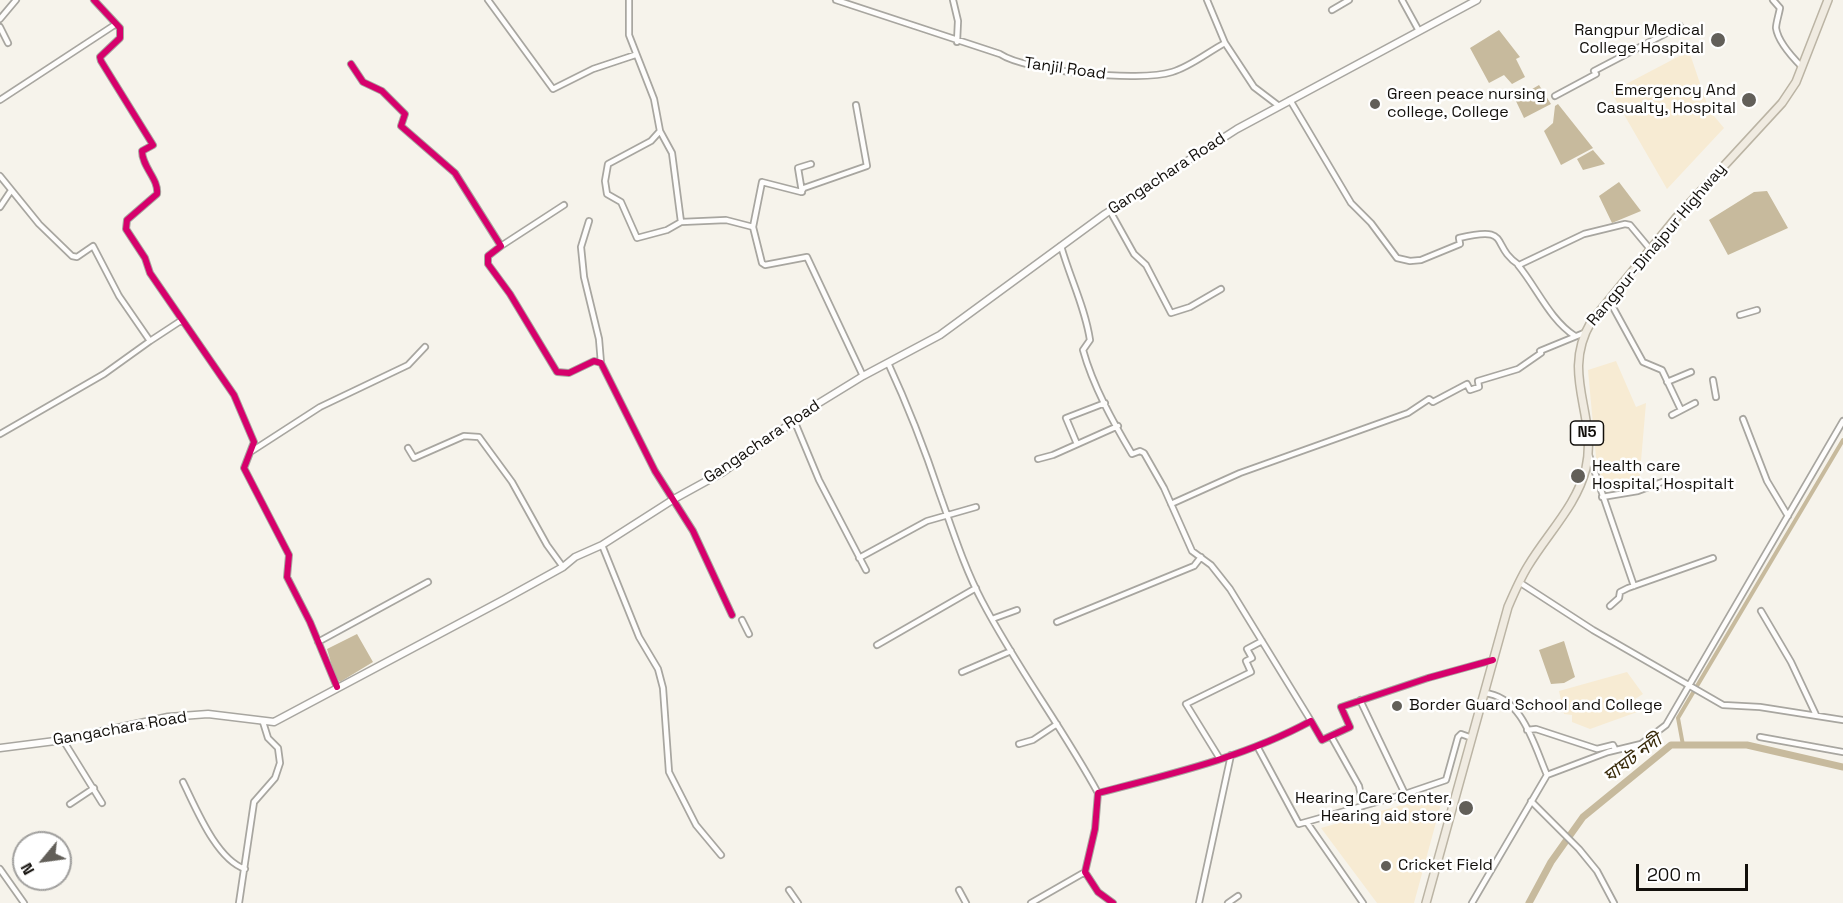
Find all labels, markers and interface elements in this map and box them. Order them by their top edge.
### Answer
place label: Rangpur Medical College Hospital [1574,21,1704,59]
marker: Rangpur Medical College Hospital [1709,31,1727,49]
street label: Tanjil Road [1023,54,1107,84]
place label: Emergency And Casualty, Hospital [1596,81,1736,119]
place label: Green peace nursing college, College [1387,85,1546,123]
marker: Emergency And Casualty, Hospital [1740,91,1758,109]
marker: Green peace nursing college, College [1368,97,1382,111]
street label: Gangachara Road [1105,129,1229,219]
street label: Rangpur-Dinajpur Highway [1583,160,1731,330]
street label: Gangachara Road [700,396,824,488]
road number: N5 [1570,421,1604,445]
place label: Health care Hospital, Hospitalt [1592,457,1734,495]
marker: Health care Hospital, Hospitalt [1569,467,1587,485]
place label: Border Guard School and College [1409,696,1662,716]
marker: Border Guard School and College [1390,699,1404,713]
street label: Gangachara Road [51,708,189,750]
water label: ঘাঘট নদী [1600,730,1666,788]
place label: Hearing Care Center, Hearing aid store [1295,789,1452,827]
marker: Hearing Care Center, Hearing aid store [1457,799,1475,817]
north arrow [12,831,72,891]
scale bar [1639,852,1752,890]
place label: Cricket Field [1398,856,1493,876]
text: N [16,859,39,879]
marker: Cricket Field [1379,859,1393,873]
text: 200 m [1647,863,1701,886]

